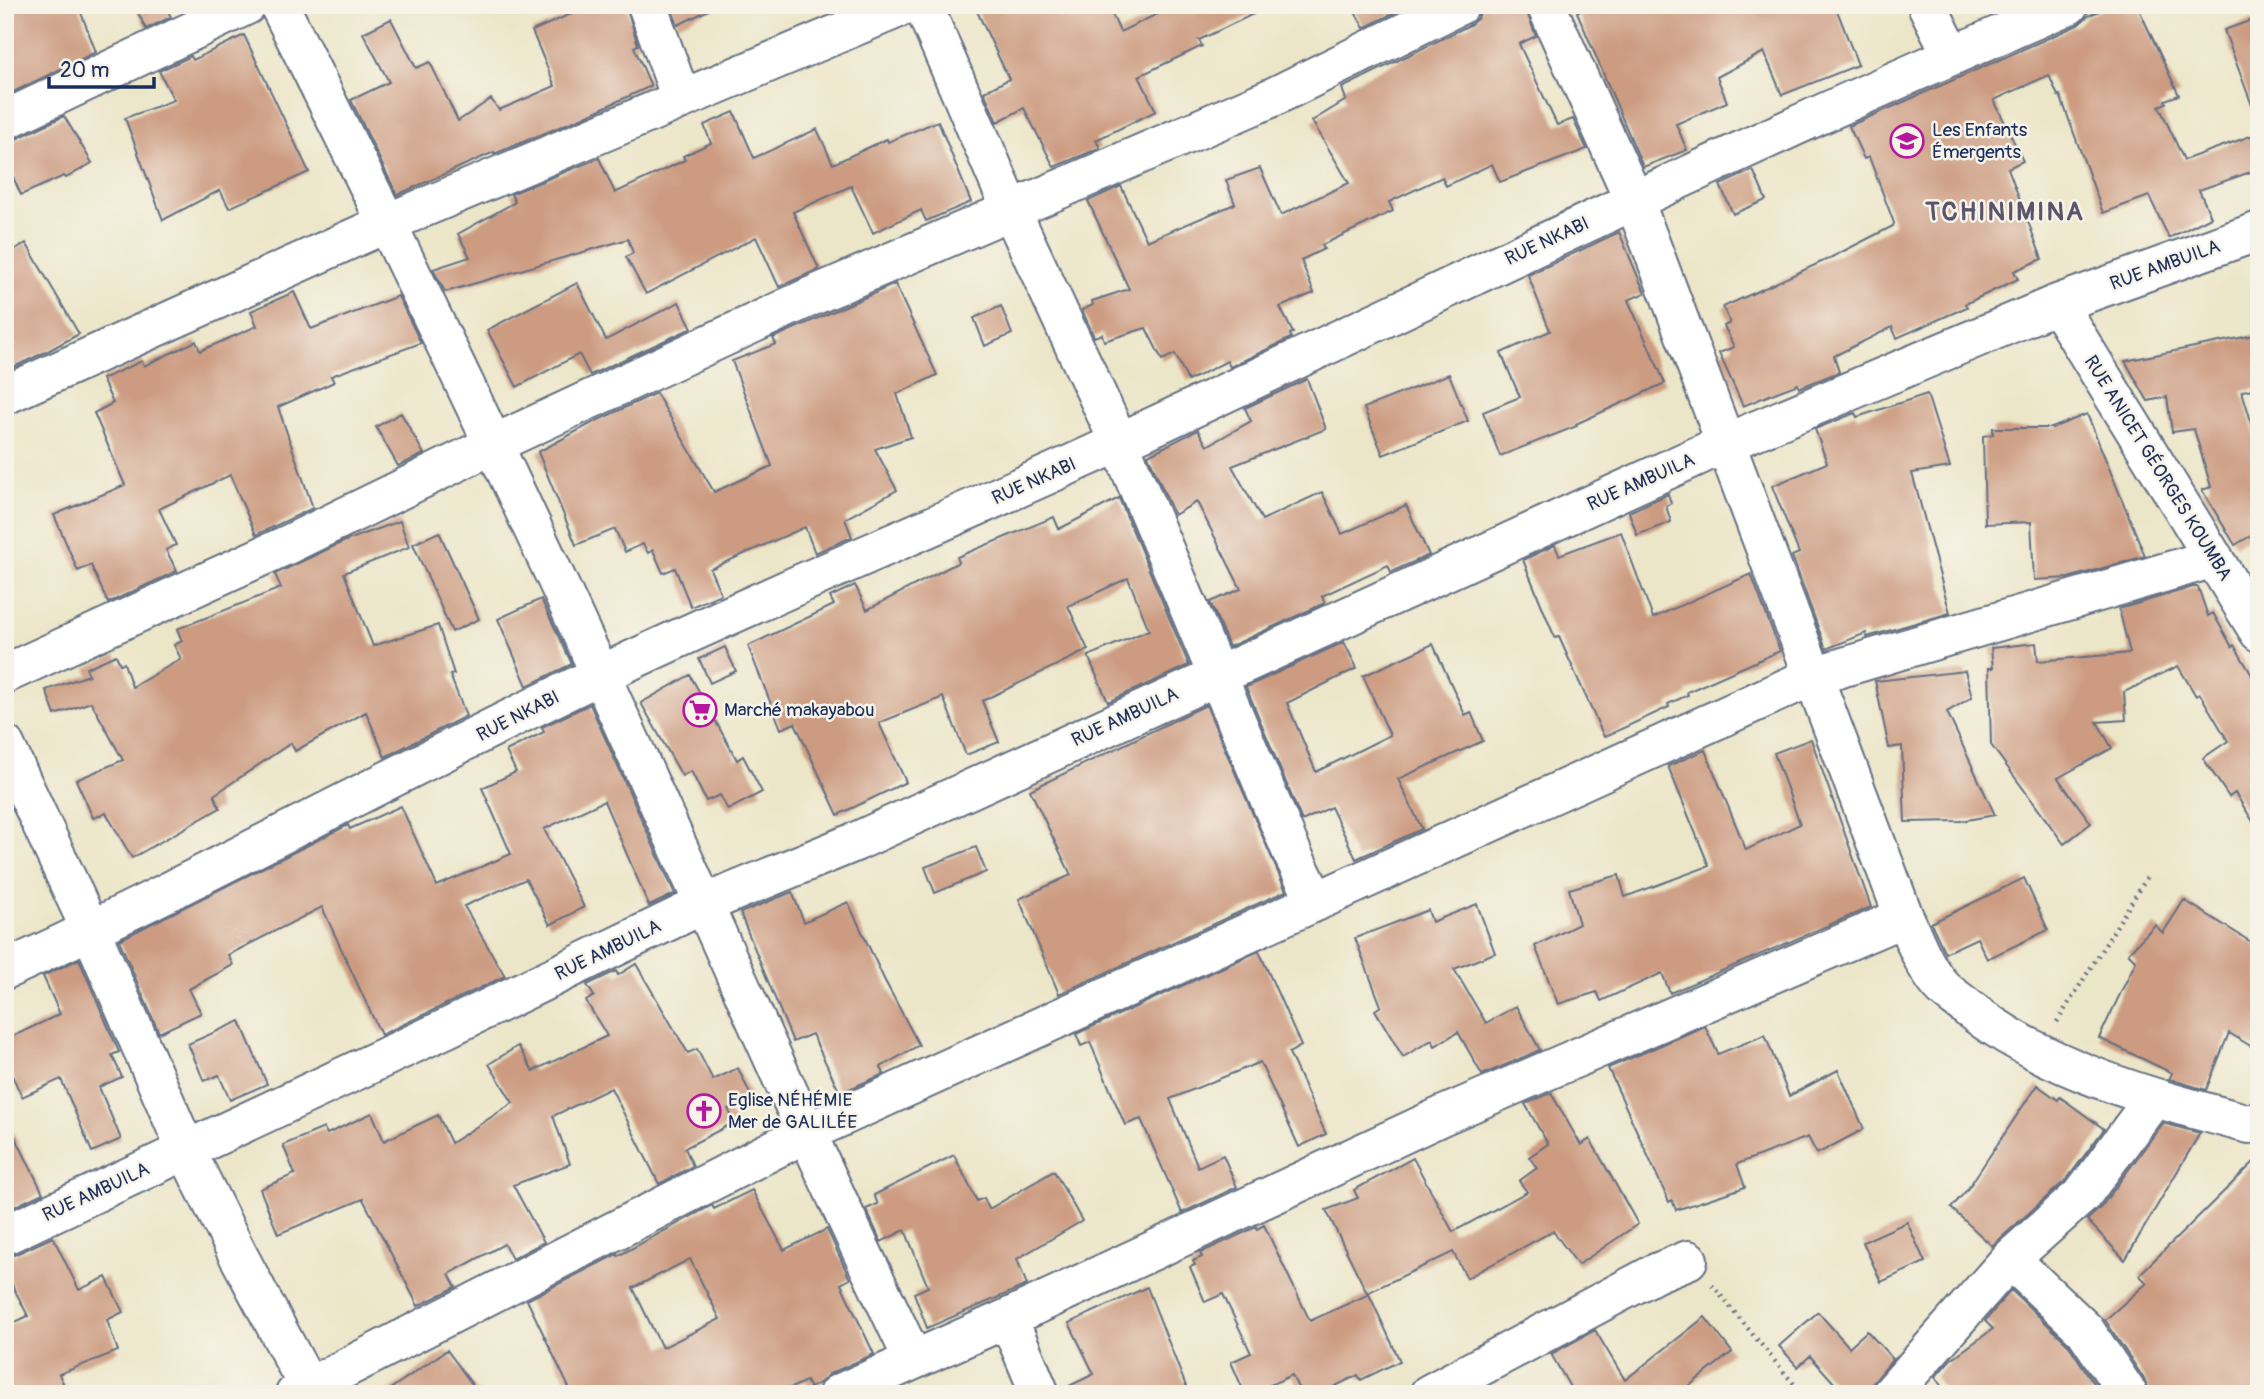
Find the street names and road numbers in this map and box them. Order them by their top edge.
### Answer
street label: RUE NKABI [1501,211,1593,271]
street label: RUE AMBUILA [2107,234,2223,296]
street label: RUE ANICET GÉORGES KOUMBA [2079,351,2237,585]
street label: RUE AMBUILA [1583,448,1699,516]
street label: RUE NKABI [988,452,1080,510]
street label: RUE AMBUILA [1068,682,1182,752]
street label: RUE NKABI [473,685,563,747]
street label: RUE AMBUILA [551,914,665,986]
street label: RUE AMBUILA [39,1157,153,1227]

